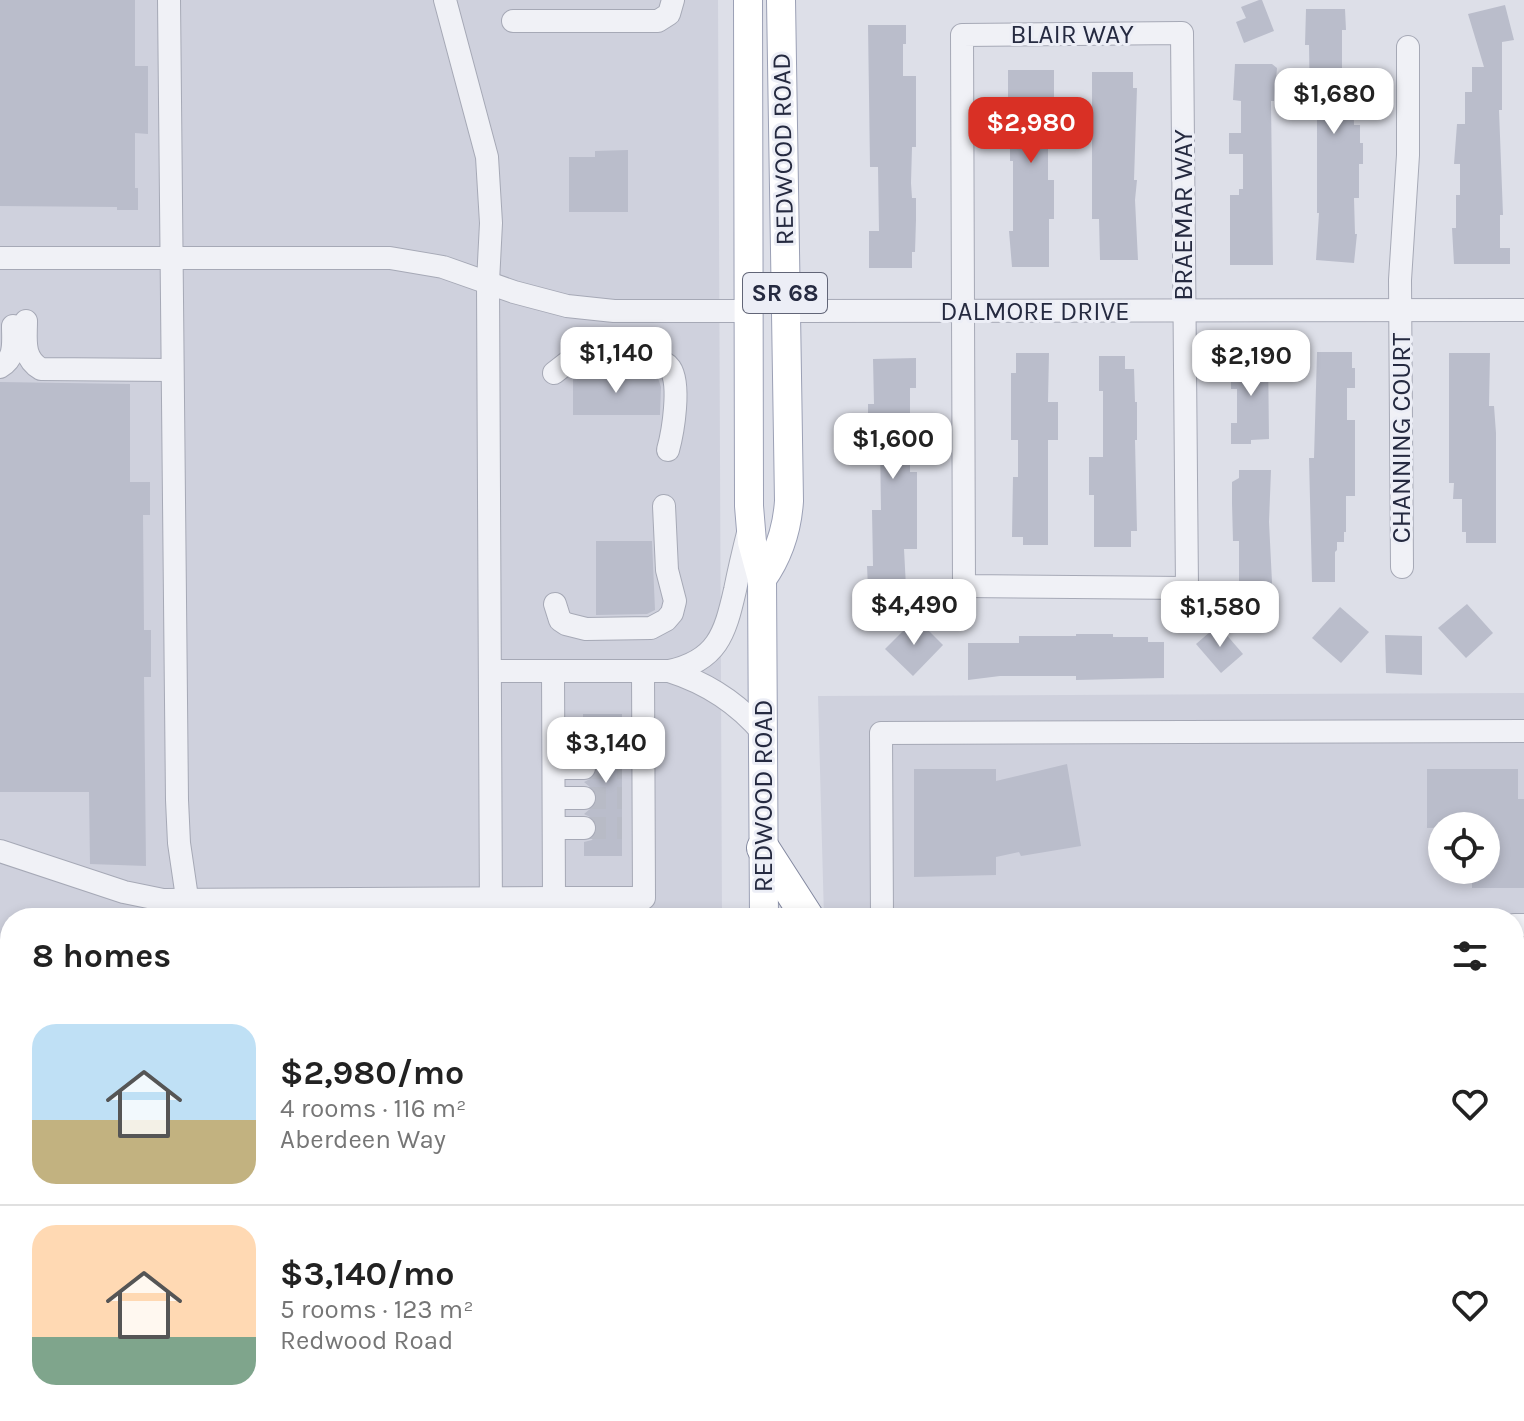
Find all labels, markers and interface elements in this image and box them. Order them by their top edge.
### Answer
street label: BLAIR WAY [1010,19,1135,50]
street label: REDWOOD ROAD [766,52,800,246]
pin: $1,680 [1269,68,1399,136]
text: $1,680 [1293,78,1375,109]
pin: $2,980 [966,97,1096,165]
text: $2,980 [986,107,1076,138]
street label: BRAEMAR WAY [1168,128,1199,301]
road number: SR 68 [743,273,827,313]
street label: DALMORE DRIVE [940,296,1130,327]
pin: $1,140 [551,327,681,395]
pin: $2,190 [1186,330,1316,398]
street label: CHANNING COURT [1386,333,1417,543]
text: $1,140 [579,337,653,368]
text: $2,190 [1210,340,1292,371]
pin: $1,600 [828,413,958,481]
text: $1,600 [852,423,934,454]
pin: $4,490 [849,579,979,647]
pin: $1,580 [1155,581,1285,649]
text: $4,490 [870,589,958,620]
text: $1,580 [1179,591,1261,622]
street label: REDWOOD ROAD [748,700,779,892]
pin: $3,140 [541,717,671,785]
text: $3,140 [565,727,647,758]
map controls [1428,812,1500,884]
button: locate [1428,812,1500,884]
icon: filters [1448,934,1492,978]
text: 8 homes [32,936,171,976]
text: $2,980/mo [280,1053,464,1093]
icon: home [96,1056,192,1152]
icon: heart [1448,1082,1492,1126]
text: 4 rooms · 116 m² [280,1093,467,1124]
text: Aberdeen Way [280,1124,446,1155]
text: $3,140/mo [280,1254,455,1294]
icon: home [96,1257,192,1353]
icon: heart [1448,1283,1492,1327]
text: 5 rooms · 123 m² [280,1294,474,1325]
text: Redwood Road [280,1325,453,1356]

